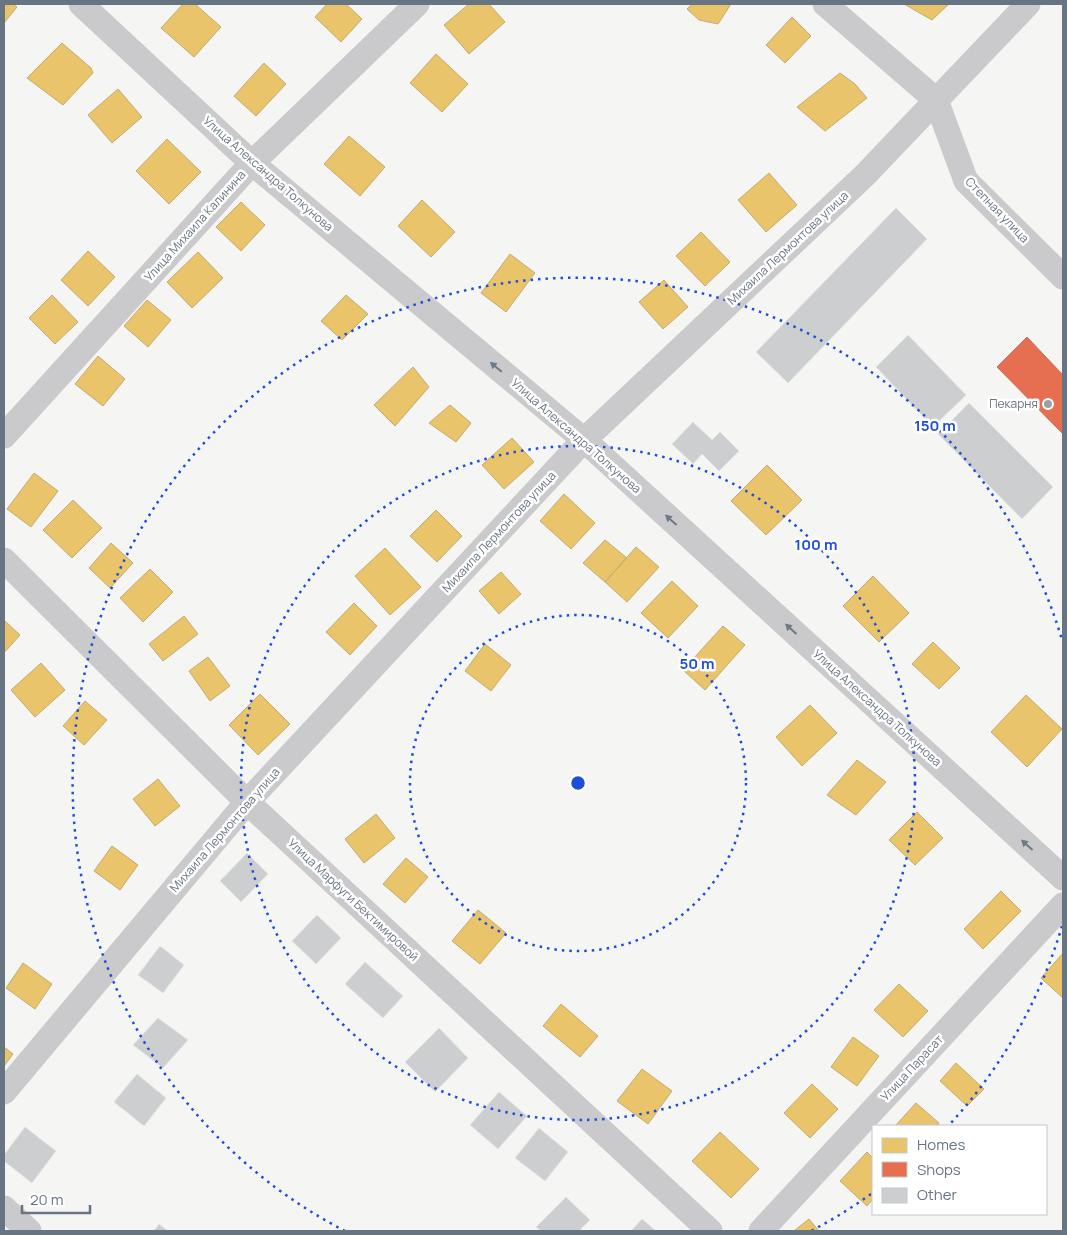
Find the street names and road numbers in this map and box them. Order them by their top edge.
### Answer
street label: Улица Александра Толкунова [200,112,337,235]
street label: Улица Михаила Калинина [140,166,249,285]
street label: Степная улица [962,173,1033,246]
street label: Михаила Лермонтова улица [723,187,852,308]
street label: Улица Александра Толкунова [508,374,645,497]
street label: Михаила Лермонтова улица [438,467,559,596]
street label: Улица Александра Толкунова [809,645,945,770]
street label: Михаила Лермонтова улица [166,764,283,896]
street label: Улица Марфуги Бектимировой [284,834,422,965]
street label: Улица Парасат [876,1031,947,1104]

